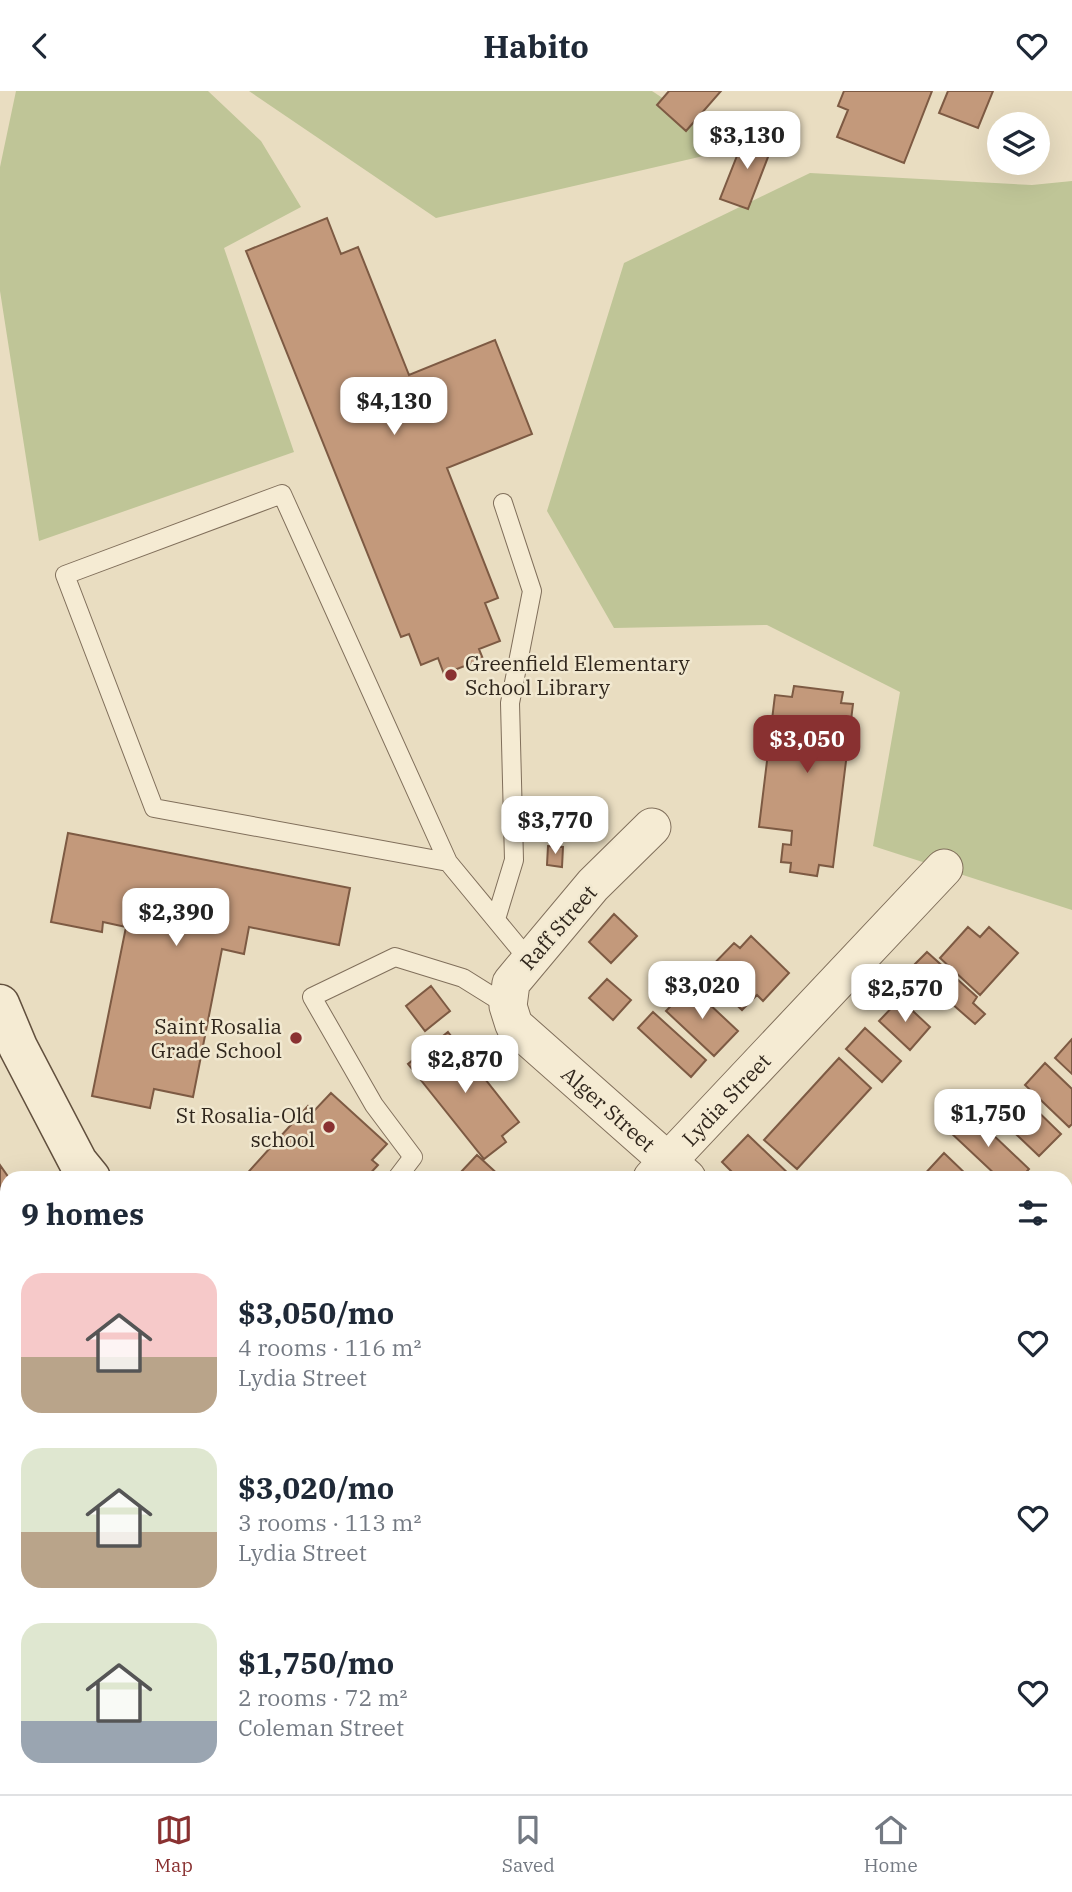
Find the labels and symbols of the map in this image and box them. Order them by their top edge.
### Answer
pin: $3,130 [690,111,804,171]
pin: $4,130 [337,377,451,437]
place label: Greenfield Elementary School Library [465,649,690,701]
marker: Greenfield Elementary School Library [443,667,459,683]
pin: $3,050 [750,715,864,775]
pin: $3,770 [498,797,612,856]
street label: Raff Street [513,879,603,975]
pin: $2,390 [119,889,233,948]
pin: $3,020 [645,961,759,1021]
pin: $2,570 [848,965,962,1024]
place label: Saint Rosalia Grade School [151,1012,282,1064]
marker: Saint Rosalia Grade School [288,1030,304,1046]
pin: $2,870 [408,1035,522,1095]
street label: Lydia Street [676,1047,777,1152]
street label: Alger Street [556,1060,662,1158]
pin: $1,750 [931,1089,1045,1149]
place label: St Rosalia-Old school [176,1101,315,1153]
marker: St Rosalia-Old school [321,1119,337,1135]

